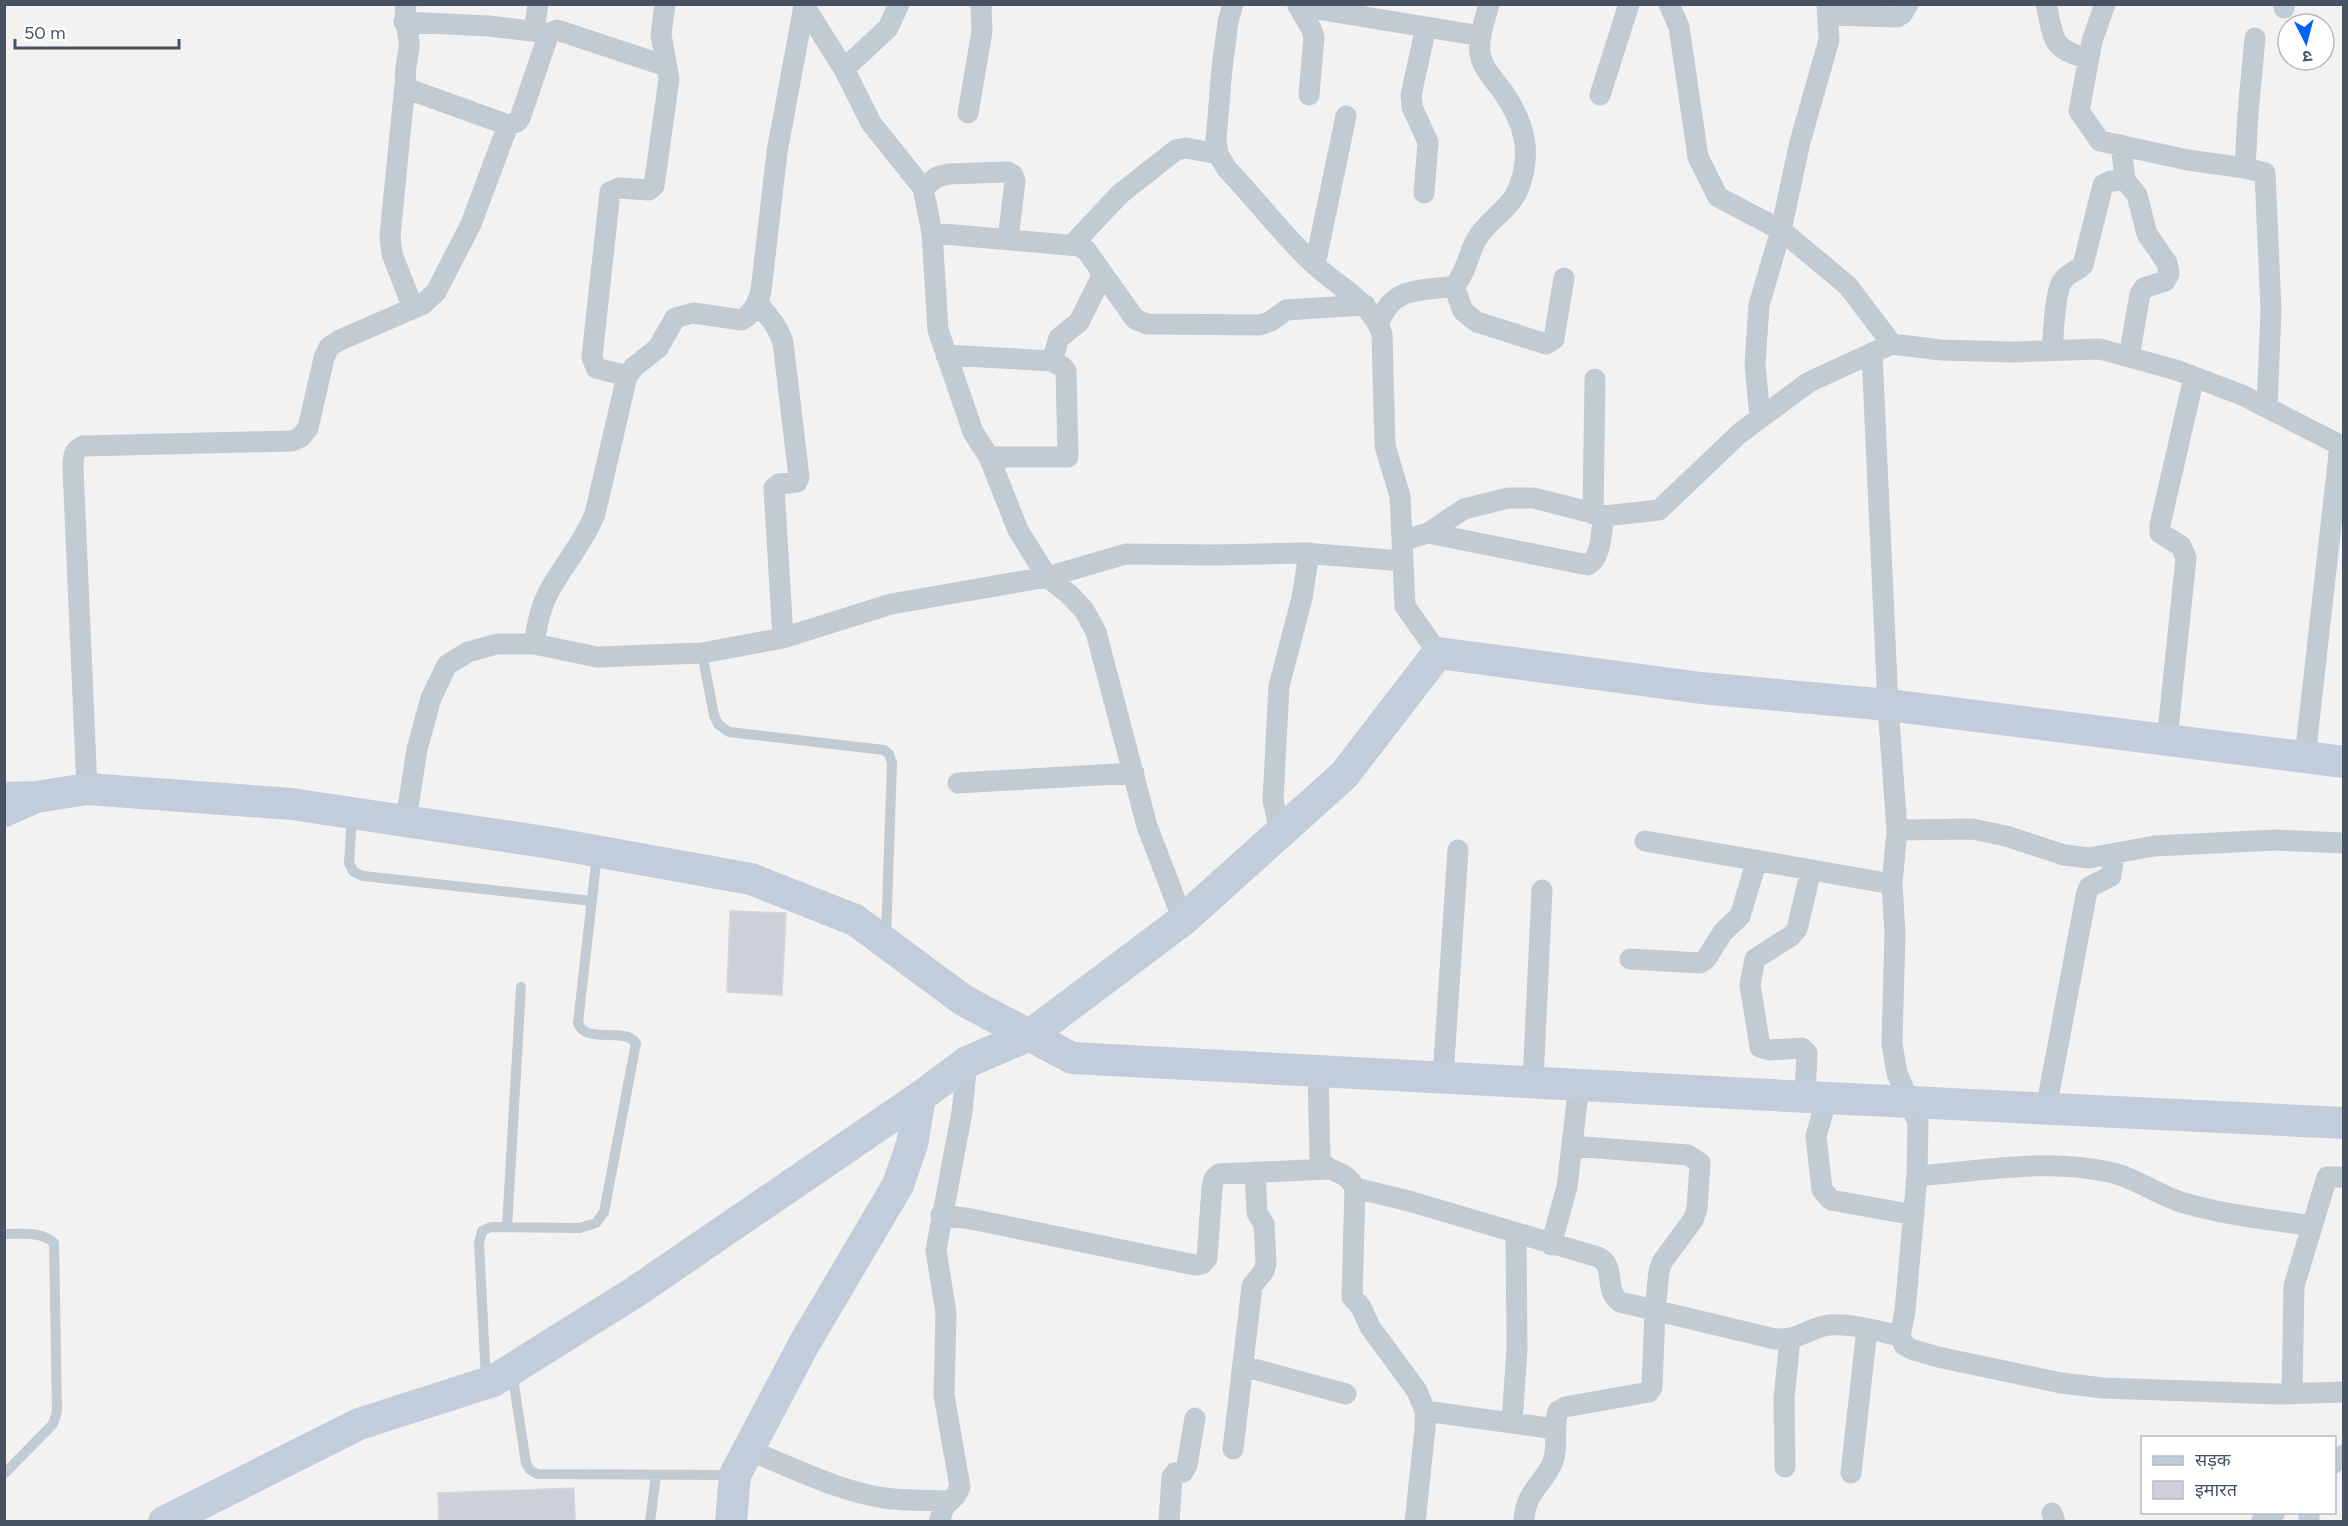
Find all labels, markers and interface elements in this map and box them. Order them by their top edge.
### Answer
scale bar [15,12,178,50]
north arrow [2276,12,2336,72]
text: 50 m [24,22,66,44]
text: उ [2301,46,2313,66]
legend [2141,1436,2336,1514]
text: सड़क [2195,1449,2232,1471]
text: इमारत [2195,1479,2238,1501]

